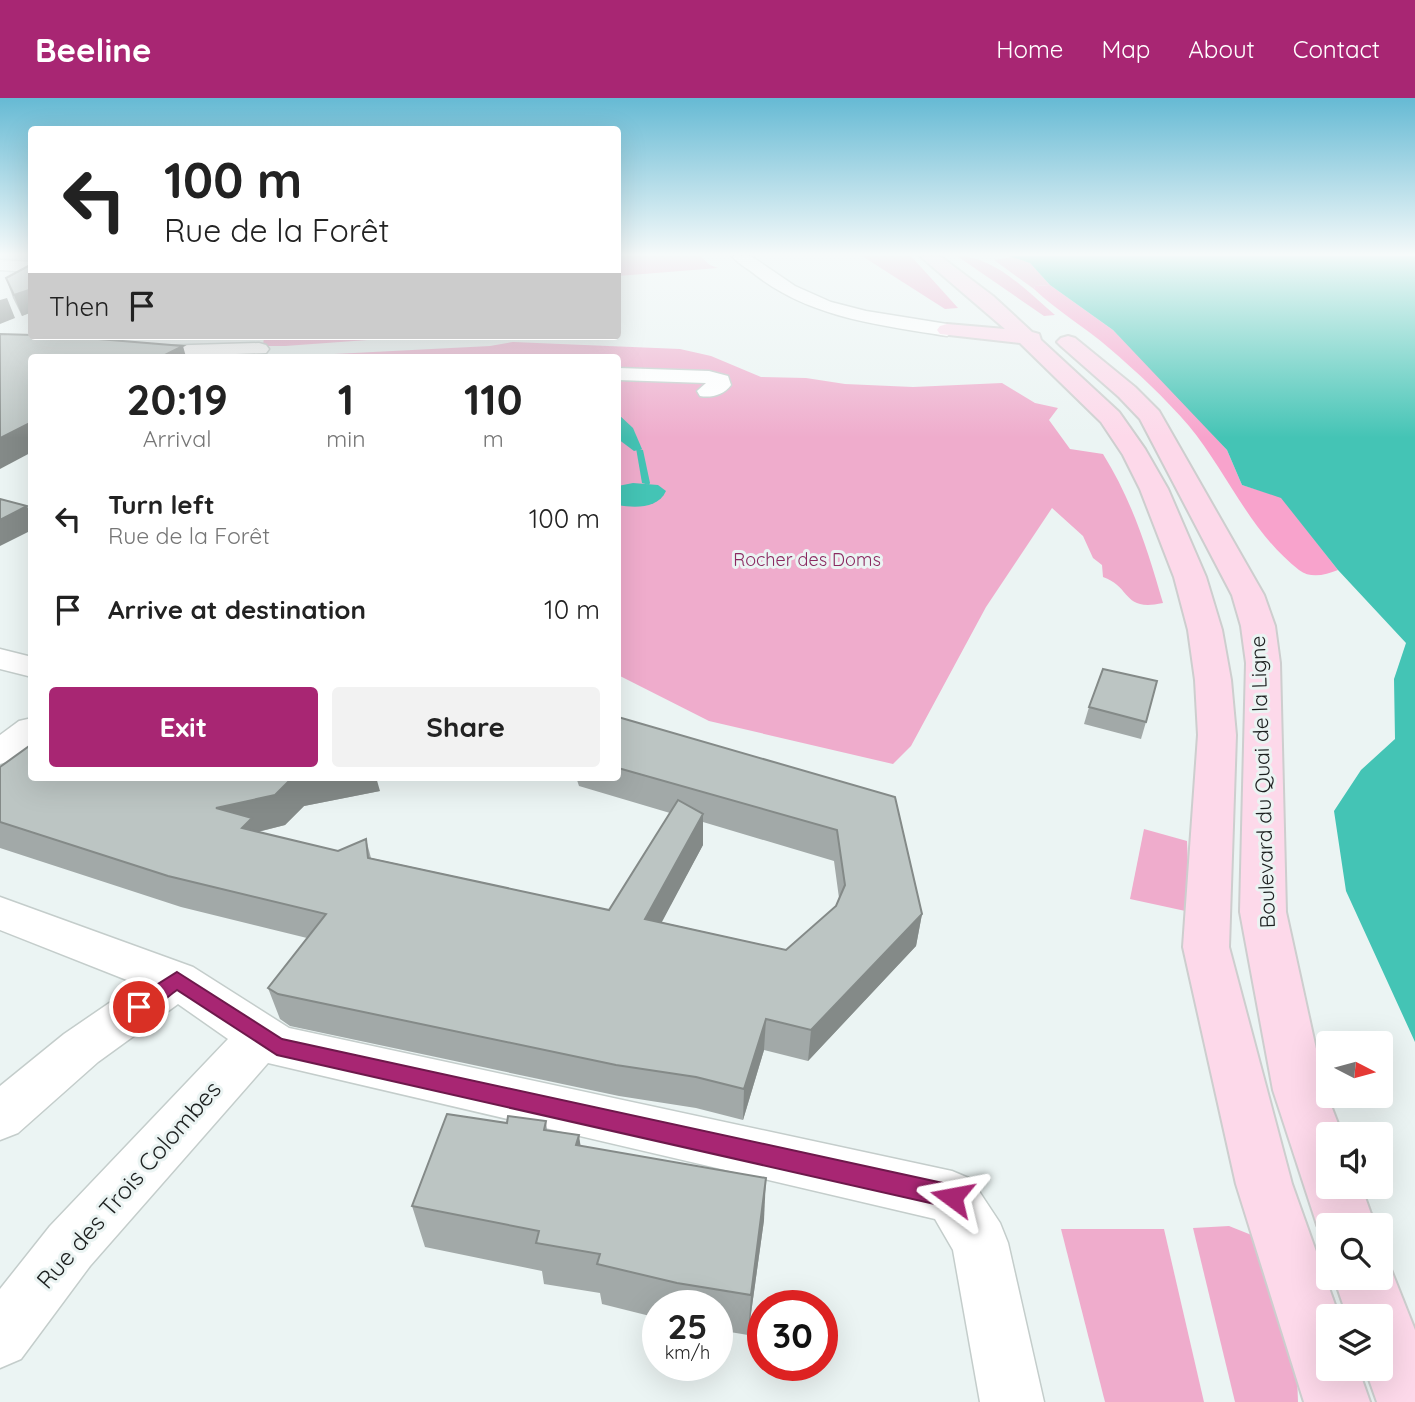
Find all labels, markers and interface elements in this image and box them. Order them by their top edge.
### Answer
text: Beeline [35,29,151,70]
text: Home [996,34,1063,64]
text: Map [1101,34,1150,64]
text: About [1188,34,1255,64]
text: Contact [1293,34,1380,64]
text: 100 m [164,149,302,210]
icon: left [49,154,140,245]
text: Rue de la Forêt [164,210,389,250]
icon: arrive [123,287,161,325]
text: Then [49,290,109,323]
text: 20:19 [126,373,228,426]
text: 1 [338,373,354,426]
text: 110 [464,373,522,426]
text: Arrival [143,424,212,453]
text: min [326,424,366,453]
text: m [483,424,504,453]
text: Turn left [108,488,215,521]
icon: left [49,500,87,538]
text: 100 m [529,502,600,535]
text: Rue de la Forêt [108,521,270,550]
park label: Rocher des Doms [733,548,881,571]
icon: arrive [49,591,87,629]
text: Arrive at destination [108,593,366,626]
text: 10 m [544,593,600,626]
street label: Boulevard du Quai de la Ligne [1244,635,1280,929]
button: Exit [49,687,318,767]
button: Share [332,687,600,767]
pin [109,977,169,1037]
icon: arrive [120,988,158,1026]
north arrow [1316,1031,1393,1108]
map controls [1316,1031,1393,1381]
street label: Rue des Trois Colombes [30,1074,227,1295]
button: sound [1316,1122,1393,1199]
position arrow [915,1160,989,1234]
button: search [1316,1213,1393,1290]
speed limit sign: 30 [747,1290,838,1381]
text: 25 [667,1304,708,1348]
button: layers [1316,1304,1393,1381]
text: km/h [665,1341,710,1364]

